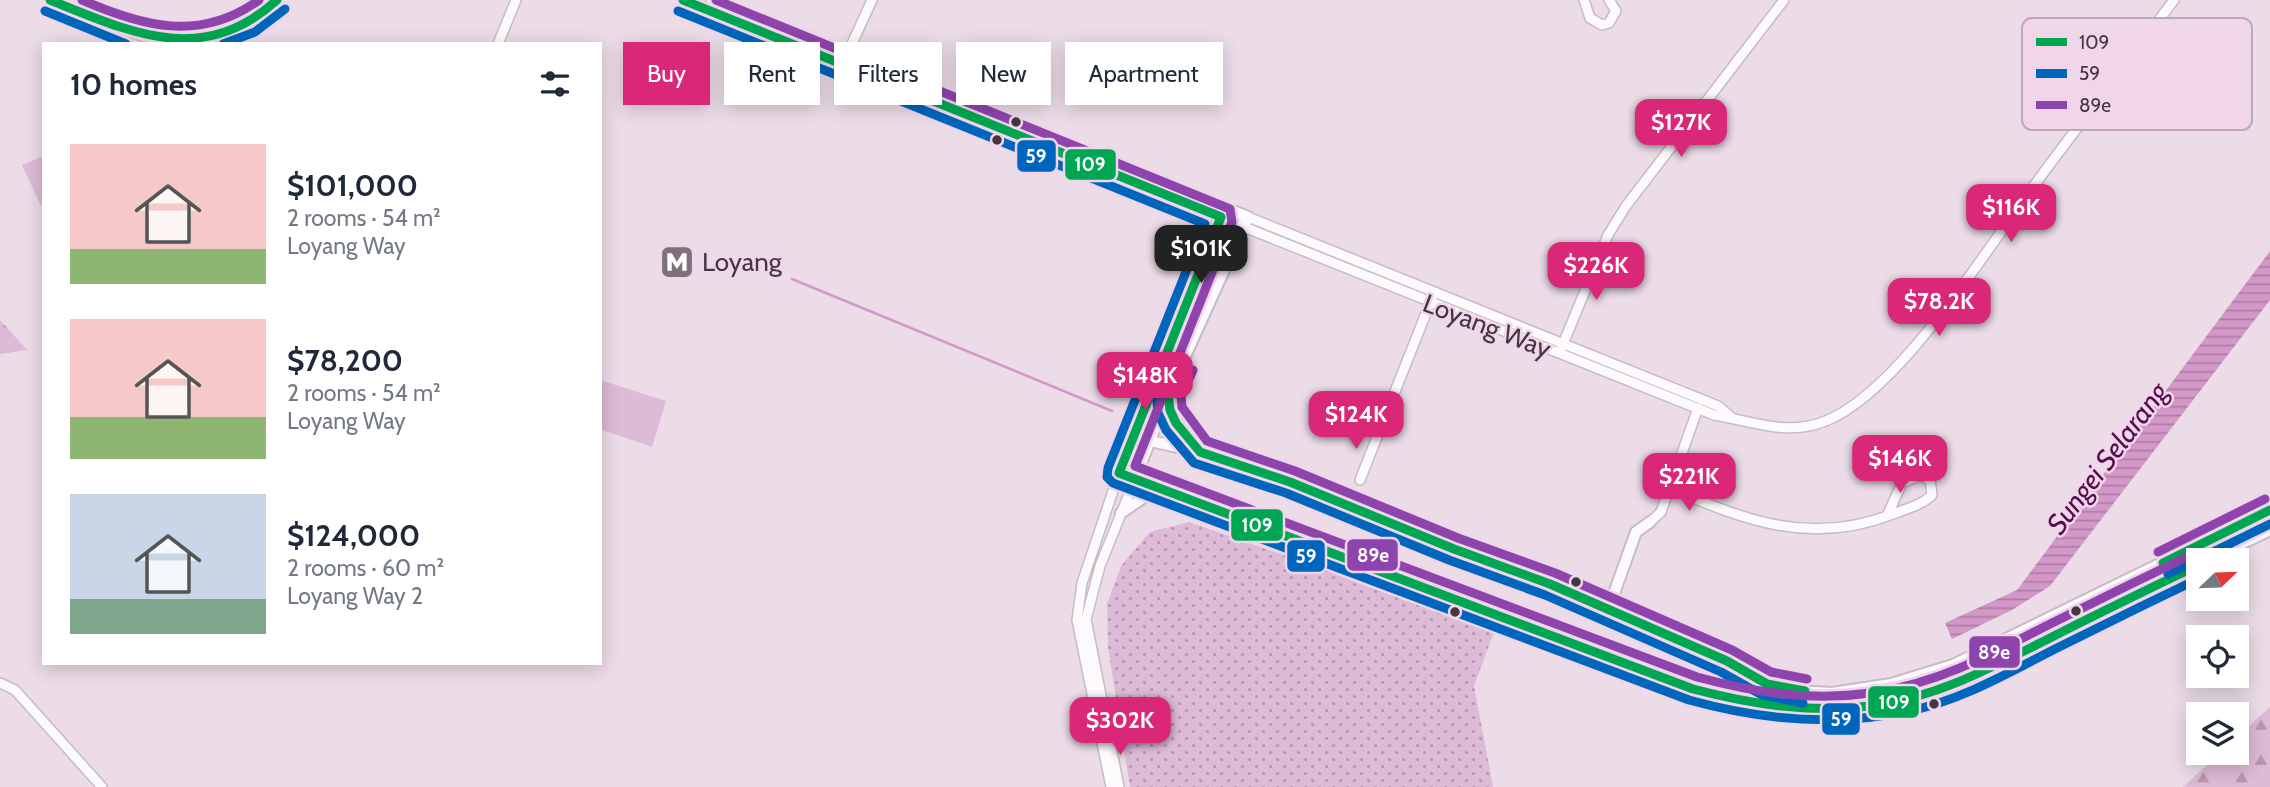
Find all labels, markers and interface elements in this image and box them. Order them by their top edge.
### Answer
legend [2022,18,2252,130]
text: 109 [2079,31,2109,54]
chip: Buy [623,42,710,105]
chip: Rent [724,42,820,105]
chip: Filters [834,42,942,105]
chip: New [956,42,1051,105]
chip: Apartment [1065,42,1223,105]
text: 59 [2079,62,2100,85]
icon: filters [536,65,574,103]
text: 10 homes [70,66,197,103]
text: 89e [2079,94,2111,117]
pin: $127K [1632,100,1730,159]
text: $127K [1651,108,1711,136]
unlabelled marker [1009,115,1023,129]
unlabelled marker [990,133,1004,147]
line badge: 59 [1016,139,1057,173]
text: 59 [1026,145,1046,168]
line badge: 109 [1064,148,1117,181]
text: 109 [1074,153,1106,176]
text: $101,000 [287,167,418,204]
icon: home [126,172,210,256]
pin: $116K [1962,184,2060,244]
text: $116K [1982,193,2040,221]
text: 2 rooms · 54 m² [287,204,441,232]
pin: $101K [1152,226,1250,285]
text: Loyang Way [287,232,406,260]
text: $101K [1171,234,1231,262]
metro station icon: Loyang [658,243,696,281]
pin: $226K [1547,243,1645,302]
place label: Loyang [702,246,783,278]
text: $226K [1563,251,1629,279]
pin: $78.2K [1882,278,1996,338]
street label: Loyang Way [1419,287,1555,365]
text: $78.2K [1904,287,1974,315]
text: $78,200 [287,342,403,379]
icon: home [126,347,210,431]
pin: $148K [1096,352,1194,412]
text: $148K [1113,361,1177,389]
water label: Sungei Selarang [2039,375,2176,540]
text: 2 rooms · 54 m² [287,379,441,407]
pin: $124K [1307,392,1405,451]
text: $124K [1325,400,1387,428]
text: Loyang Way [287,407,406,435]
pin: $146K [1851,435,1949,495]
text: $146K [1868,444,1932,472]
pin: $221K [1640,454,1738,513]
text: $221K [1659,462,1719,490]
line badge: 109 [1230,508,1284,542]
text: 109 [1241,514,1273,537]
text: $124,000 [287,517,420,554]
icon: home [126,522,210,606]
line badge: 89e [1346,538,1399,572]
line badge: 59 [1286,539,1326,573]
text: 89e [1357,544,1389,567]
text: 59 [1296,545,1316,568]
north arrow [2186,548,2249,611]
map controls [2186,548,2249,765]
text: 2 rooms · 60 m² [287,554,444,582]
unlabelled marker [1569,575,1583,589]
text: Loyang Way 2 [287,582,423,610]
unlabelled marker [2069,604,2083,618]
unlabelled marker [1448,605,1462,619]
button: locate [2186,625,2249,688]
line badge: 89e [1968,635,2021,669]
text: 89e [1978,641,2010,664]
line badge: 109 [1867,685,1920,719]
text: 109 [1878,691,1910,714]
unlabelled marker [1927,697,1941,711]
pin: $302K [1071,698,1169,757]
line badge: 59 [1821,702,1861,736]
button: layers [2186,702,2249,765]
text: $302K [1086,706,1154,734]
text: 59 [1831,708,1851,731]

